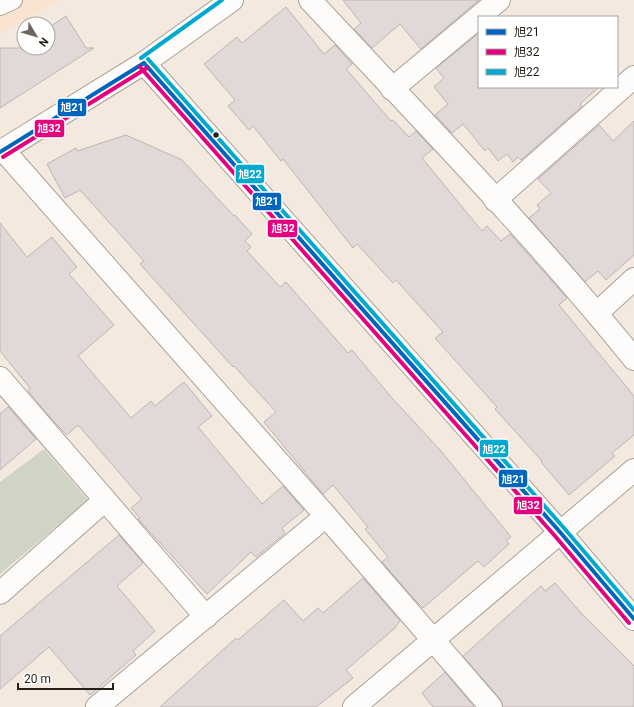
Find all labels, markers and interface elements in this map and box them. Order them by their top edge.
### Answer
north arrow [16,16,56,56]
legend [478,16,618,88]
text: 旭21 [514,25,540,39]
text: N [36,35,51,49]
text: 旭32 [514,45,540,59]
text: 旭22 [514,65,540,79]
line badge: 旭21 [57,98,87,117]
text: 旭21 [60,101,84,114]
line badge: 旭32 [34,119,65,138]
text: 旭32 [37,122,61,135]
unlabelled marker [211,130,221,140]
line badge: 旭22 [235,164,265,184]
text: 旭22 [238,168,262,181]
line badge: 旭21 [252,192,282,211]
text: 旭21 [255,195,279,208]
line badge: 旭32 [267,219,298,238]
text: 旭32 [271,222,295,235]
line badge: 旭22 [479,439,509,458]
text: 旭22 [482,443,506,456]
line badge: 旭21 [498,469,528,488]
text: 旭21 [501,473,525,486]
line badge: 旭32 [513,496,543,515]
text: 旭32 [516,499,540,512]
scale bar [18,665,113,691]
text: 20 m [24,672,51,686]

